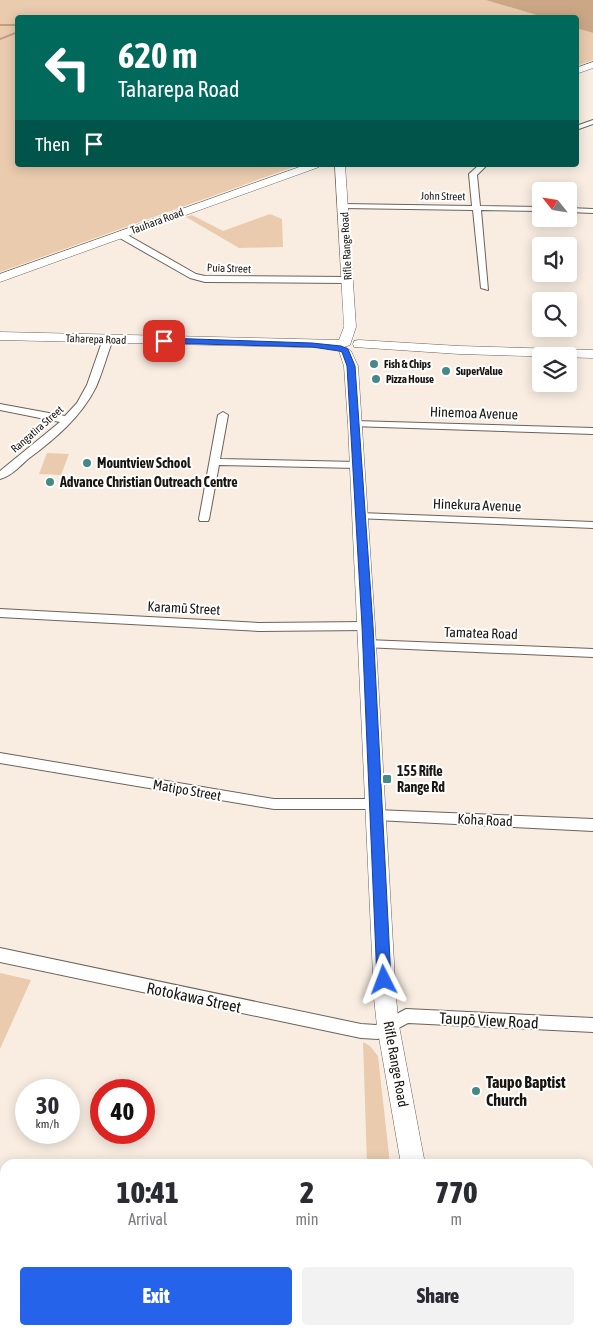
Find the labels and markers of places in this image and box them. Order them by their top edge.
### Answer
pin [143,320,185,362]
marker: Fish & Chips [368,358,380,370]
place label: Fish & Chips [384,358,431,370]
marker: SuperValue [440,365,452,377]
place label: SuperValue [456,365,503,377]
marker: Pizza House [370,373,382,385]
place label: Pizza House [386,373,434,385]
place label: Mountview School [97,455,191,471]
marker: Mountview School [81,457,93,469]
place label: Advance Christian Outreach Centre [59,474,238,490]
marker: Advance Christian Outreach Centre [44,476,56,488]
place label: 155 Rifle Range Rd [397,763,445,795]
marker: 155 Rifle Range Rd [381,773,393,785]
place label: Taupo Baptist Church [486,1073,566,1109]
marker: Taupo Baptist Church [470,1085,482,1097]

